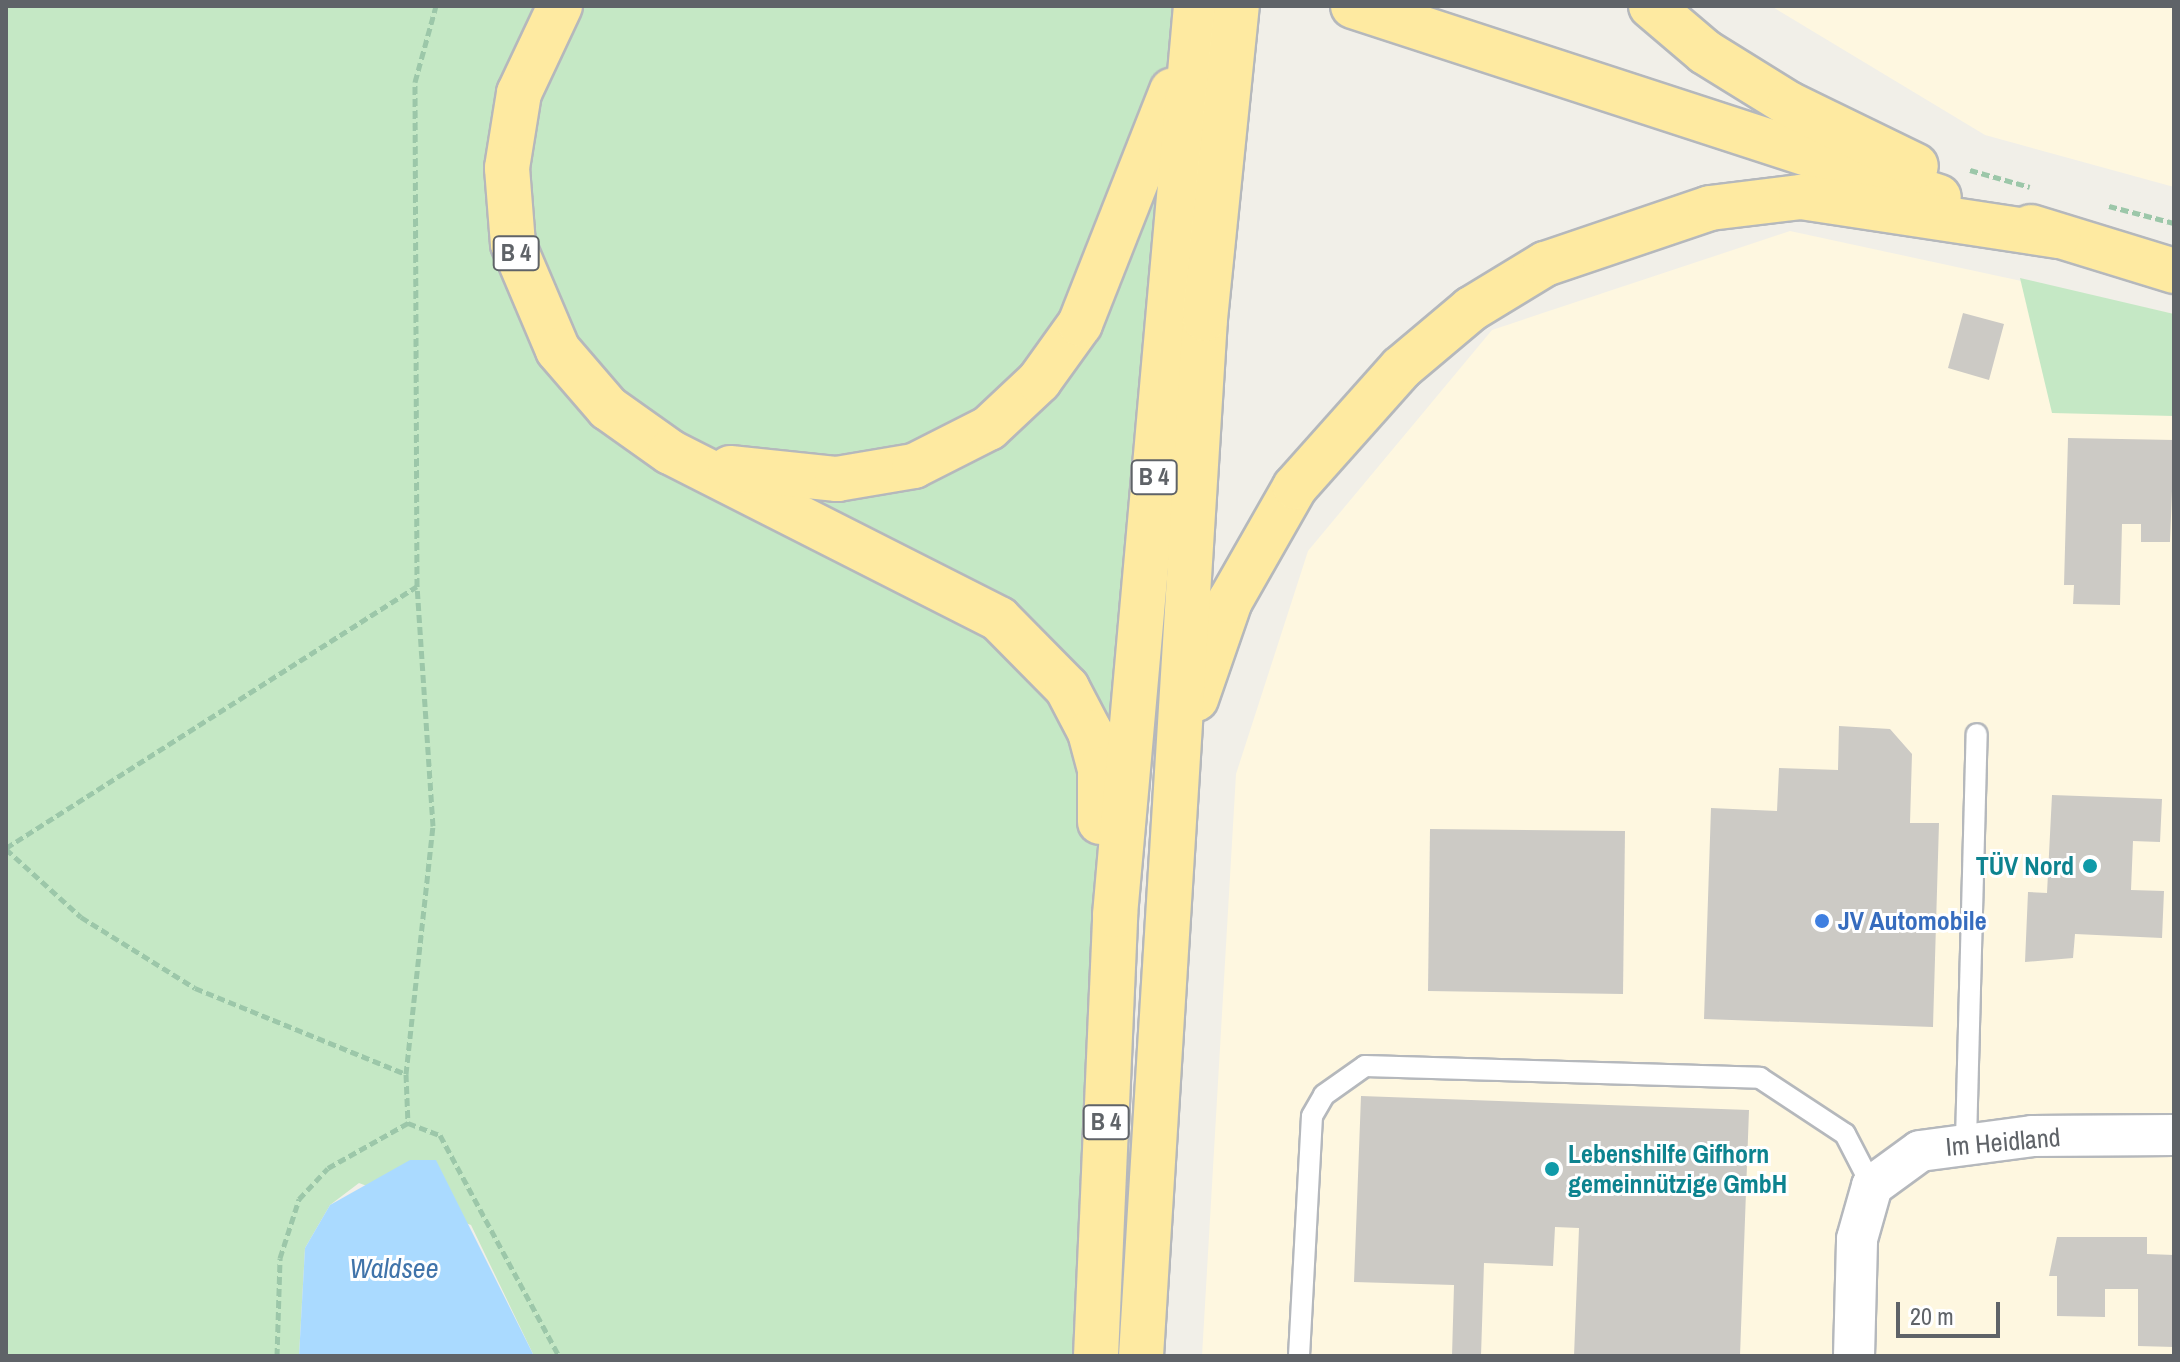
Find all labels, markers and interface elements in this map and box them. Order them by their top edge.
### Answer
road number: B 4 [492,233,540,273]
road number: B 4 [1130,457,1178,497]
place label: TÜV Nord [1976,850,2074,882]
marker: TÜV Nord [2081,857,2099,875]
place label: JV Automobile [1838,905,1987,937]
marker: JV Automobile [1813,912,1831,930]
road number: B 4 [1082,1102,1130,1142]
street label: Im Heidland [1944,1121,2062,1163]
place label: Lebenshilfe Gifhorn gemeinnützige GmbH [1568,1138,1787,1200]
marker: Lebenshilfe Gifhorn gemeinnützige GmbH [1543,1160,1561,1178]
water label: Waldsee [350,1251,438,1285]
scale bar [1900,1286,2004,1336]
text: 20 m [1910,1300,1954,1332]

